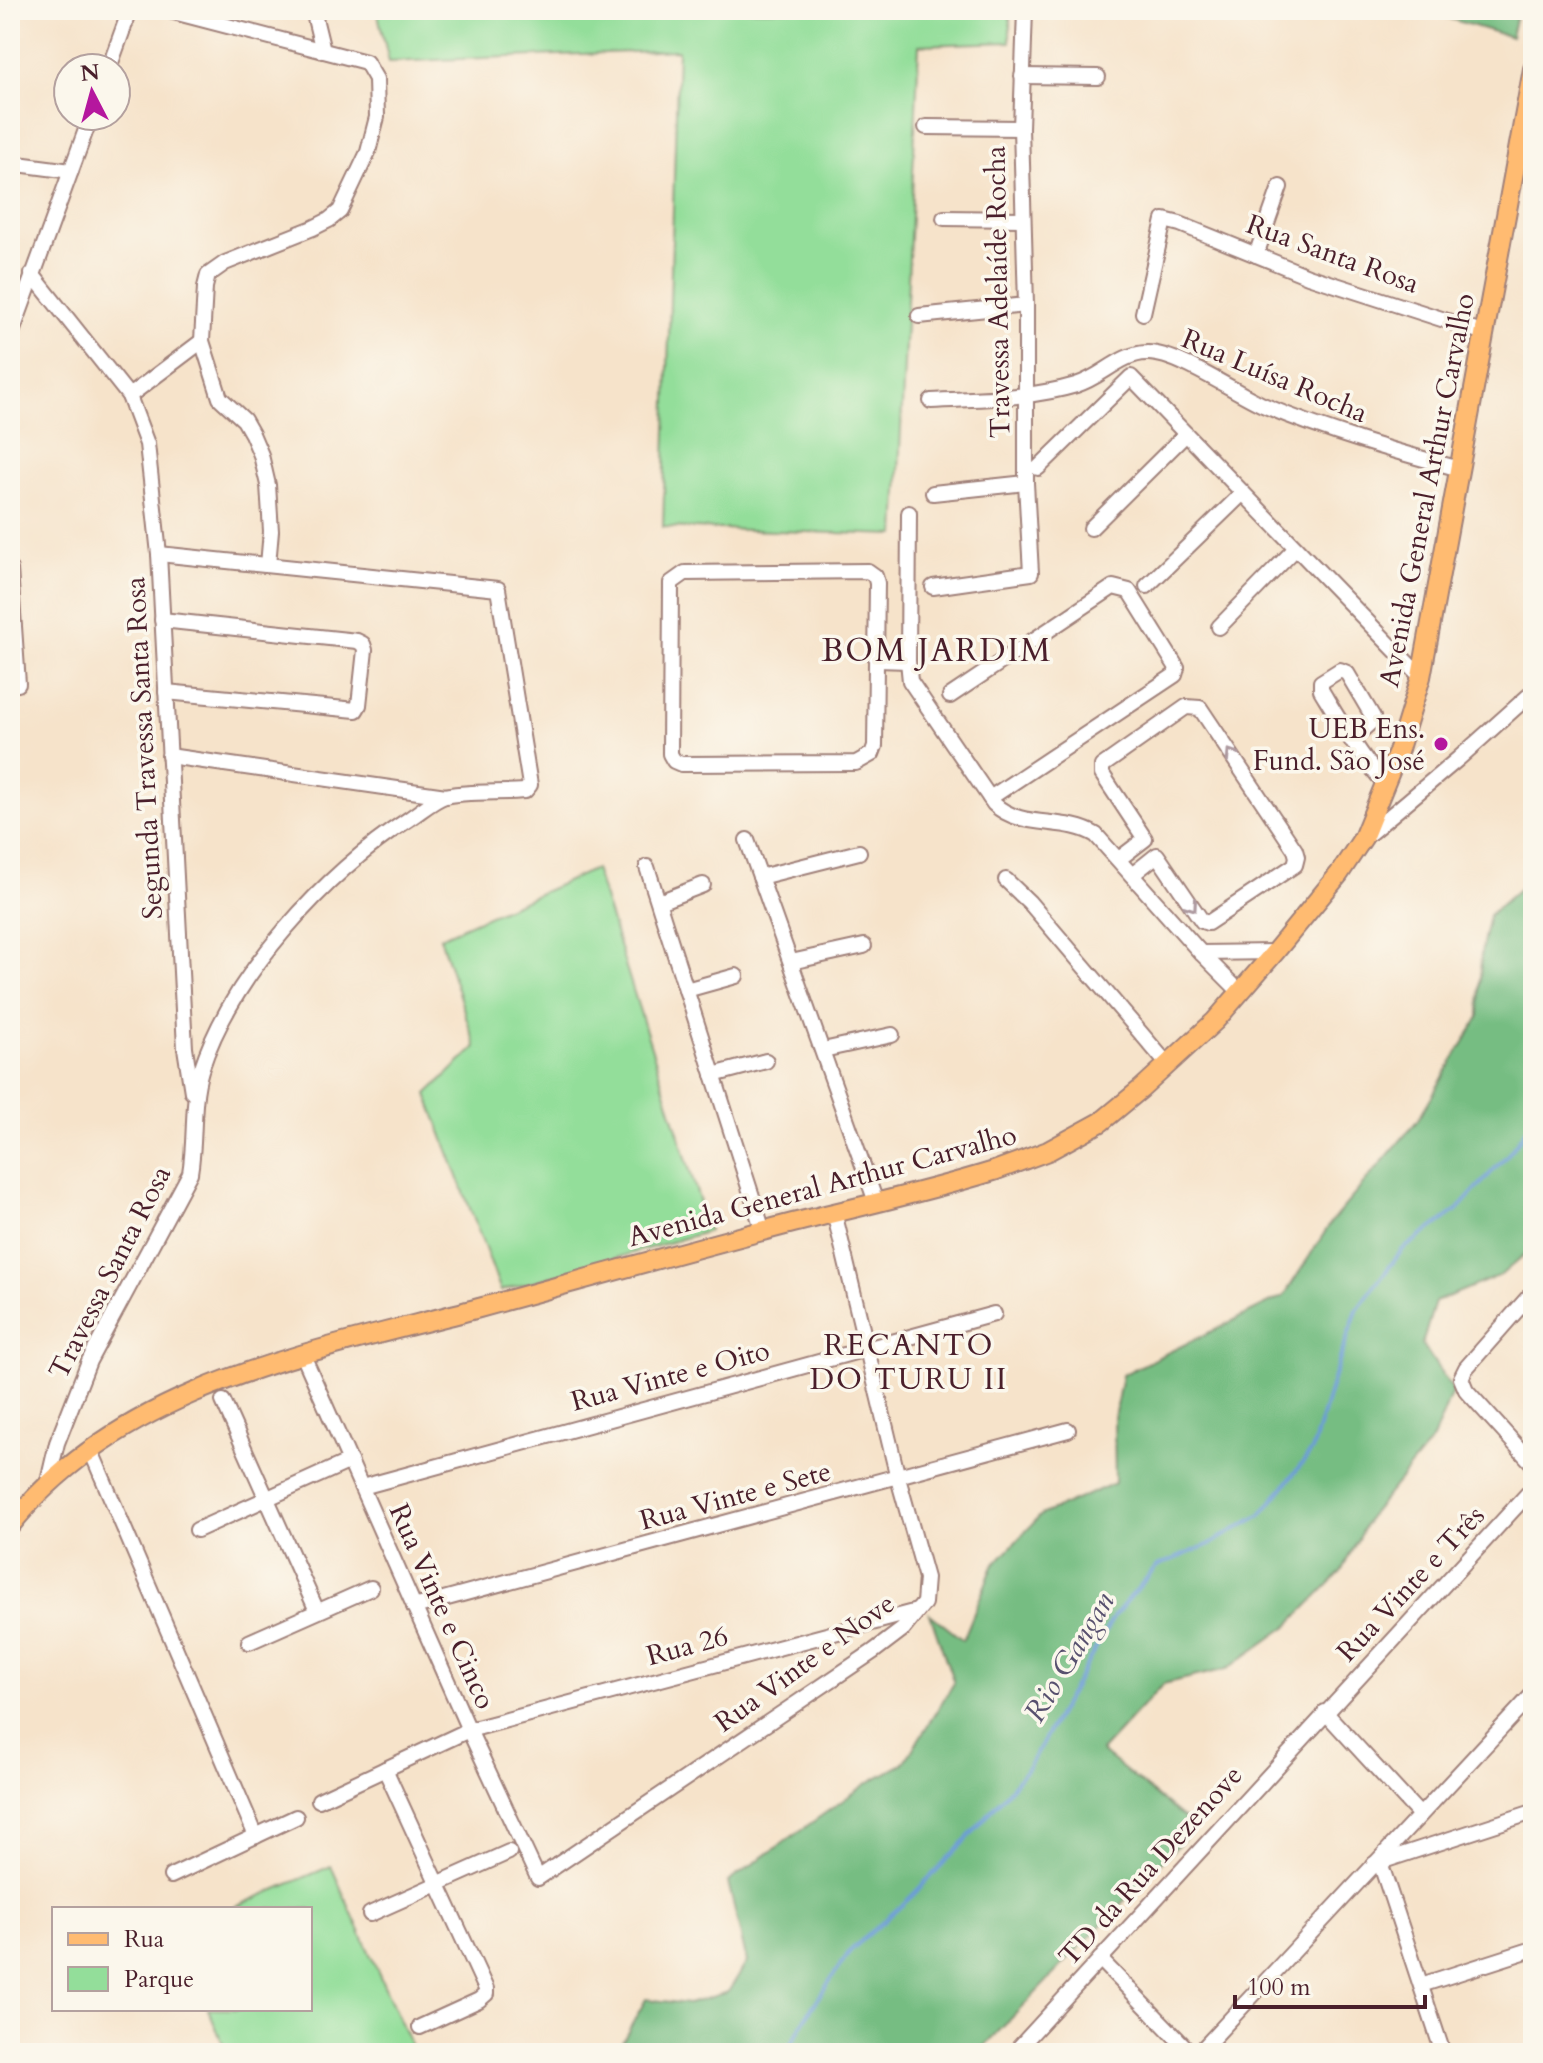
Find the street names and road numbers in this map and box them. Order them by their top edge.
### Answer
street label: Travessa Adelaíde Rocha [976,145,1020,439]
street label: Rua Santa Rosa [1241,205,1424,303]
street label: Avenida General Arthur Carvalho [1370,290,1484,690]
street label: Rua Luísa Rocha [1176,320,1373,432]
street label: Segunda Travessa Santa Rosa [116,576,172,920]
street label: Avenida General Arthur Carvalho [624,1116,1021,1256]
street label: Travessa Santa Rosa [40,1159,180,1386]
street label: Rua Vinte e Oito [567,1331,774,1421]
street label: Rua Vinte e Sete [635,1452,835,1540]
street label: Rua Vinte e Três [1328,1497,1493,1670]
street label: Rua Vinte e Cinco [380,1498,504,1715]
street label: Rua Vinte e Nove [707,1585,902,1741]
street label: Rua 26 [642,1617,732,1675]
street label: TD da Rua Dezenove [1050,1757,1251,1974]

